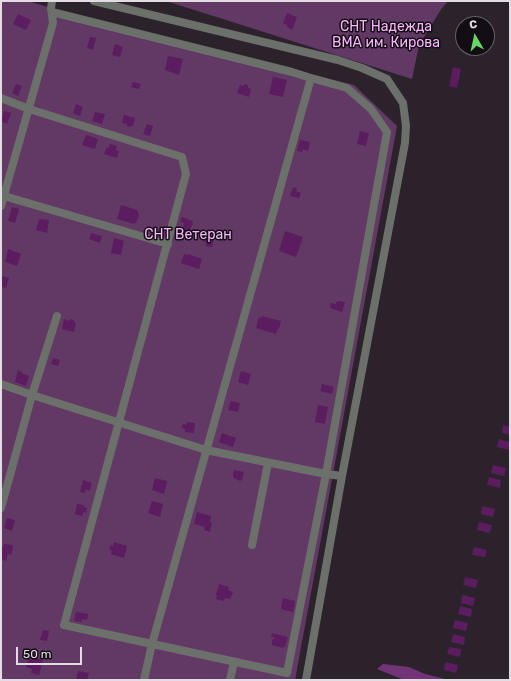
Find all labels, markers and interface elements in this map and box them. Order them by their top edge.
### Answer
north arrow [455,16,495,56]
text: С [468,18,478,32]
park label: СНТ Надежда ВМА им. Кирова [332,19,440,52]
park label: СНТ Ветеран [144,227,232,243]
scale bar [18,639,84,665]
text: 50 m [23,647,51,661]

